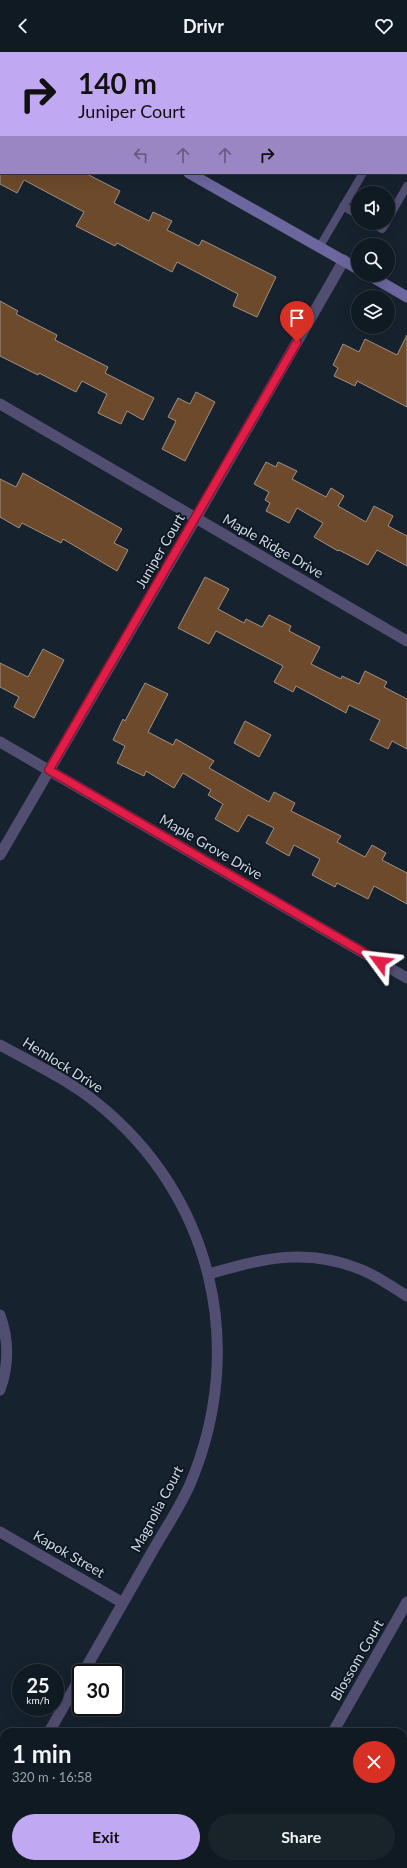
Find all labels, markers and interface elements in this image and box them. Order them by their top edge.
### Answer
icon: back [12,15,34,37]
text: Drivr [183,15,224,37]
icon: heart [373,15,395,37]
text: 140 m [78,66,157,100]
icon: right [12,68,64,120]
text: Juniper Court [78,100,185,122]
icon: left [130,144,152,166]
icon: ahead [172,144,194,166]
icon: ahead [214,144,236,166]
icon: right [256,144,278,166]
map controls [351,186,395,334]
button: sound [351,186,395,230]
button: search [351,238,395,282]
button: layers [351,290,395,334]
pin [280,301,314,342]
icon: arrive [286,307,308,329]
street label: Juniper Court [131,510,188,591]
street label: Maple Ridge Drive [220,510,327,581]
street label: Maple Grove Drive [157,810,266,883]
position arrow [359,941,401,983]
street label: Hemlock Drive [20,1033,107,1096]
street label: Magnolia Court [127,1463,186,1555]
street label: Kapok Street [31,1526,108,1581]
street label: Blossom Court [327,1616,387,1703]
speed limit sign: 30 [72,1664,124,1716]
text: 25 [26,1673,50,1697]
text: km/h [26,1694,50,1706]
text: 1 min [12,1739,72,1768]
button: close [353,1741,395,1783]
text: 320 m · 16:58 [12,1769,92,1785]
button: Exit [12,1814,200,1860]
button: Share [208,1814,395,1860]

